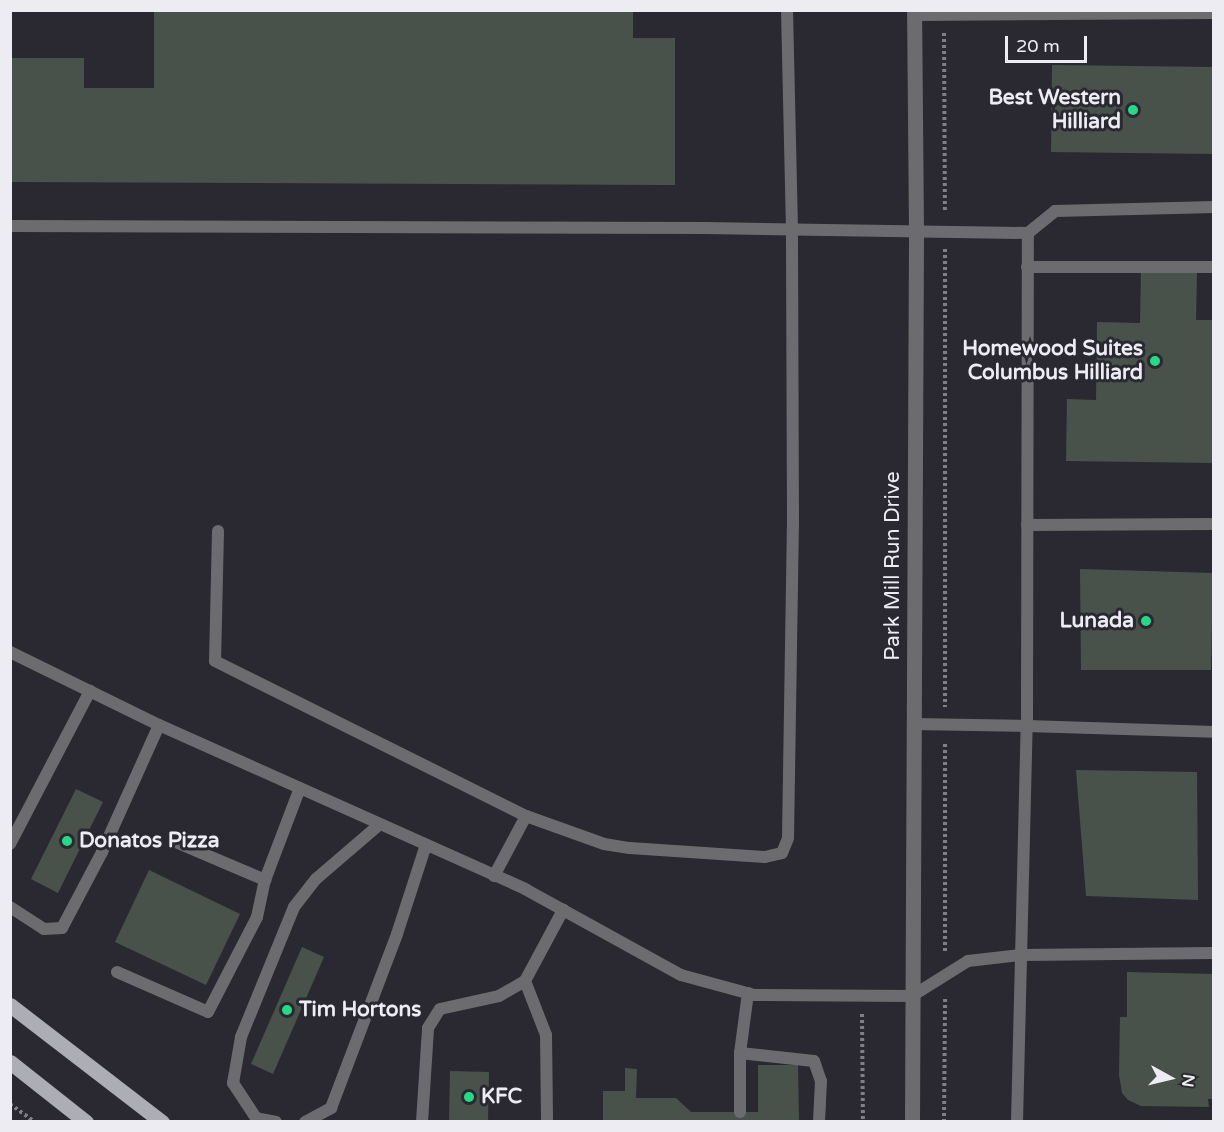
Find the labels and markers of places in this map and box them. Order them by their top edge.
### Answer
place label: Best Western Hilliard [988,85,1121,135]
marker: Best Western Hilliard [1126,103,1140,117]
place label: Homewood Suites Columbus Hilliard [962,336,1143,386]
marker: Homewood Suites Columbus Hilliard [1148,354,1162,368]
place label: Lunada [1059,608,1134,634]
marker: Lunada [1139,614,1153,628]
place label: Donatos Pizza [79,828,220,854]
marker: Donatos Pizza [60,834,74,848]
place label: Tim Hortons [299,997,421,1023]
marker: Tim Hortons [280,1003,294,1017]
place label: KFC [481,1084,522,1110]
marker: KFC [462,1090,476,1104]

